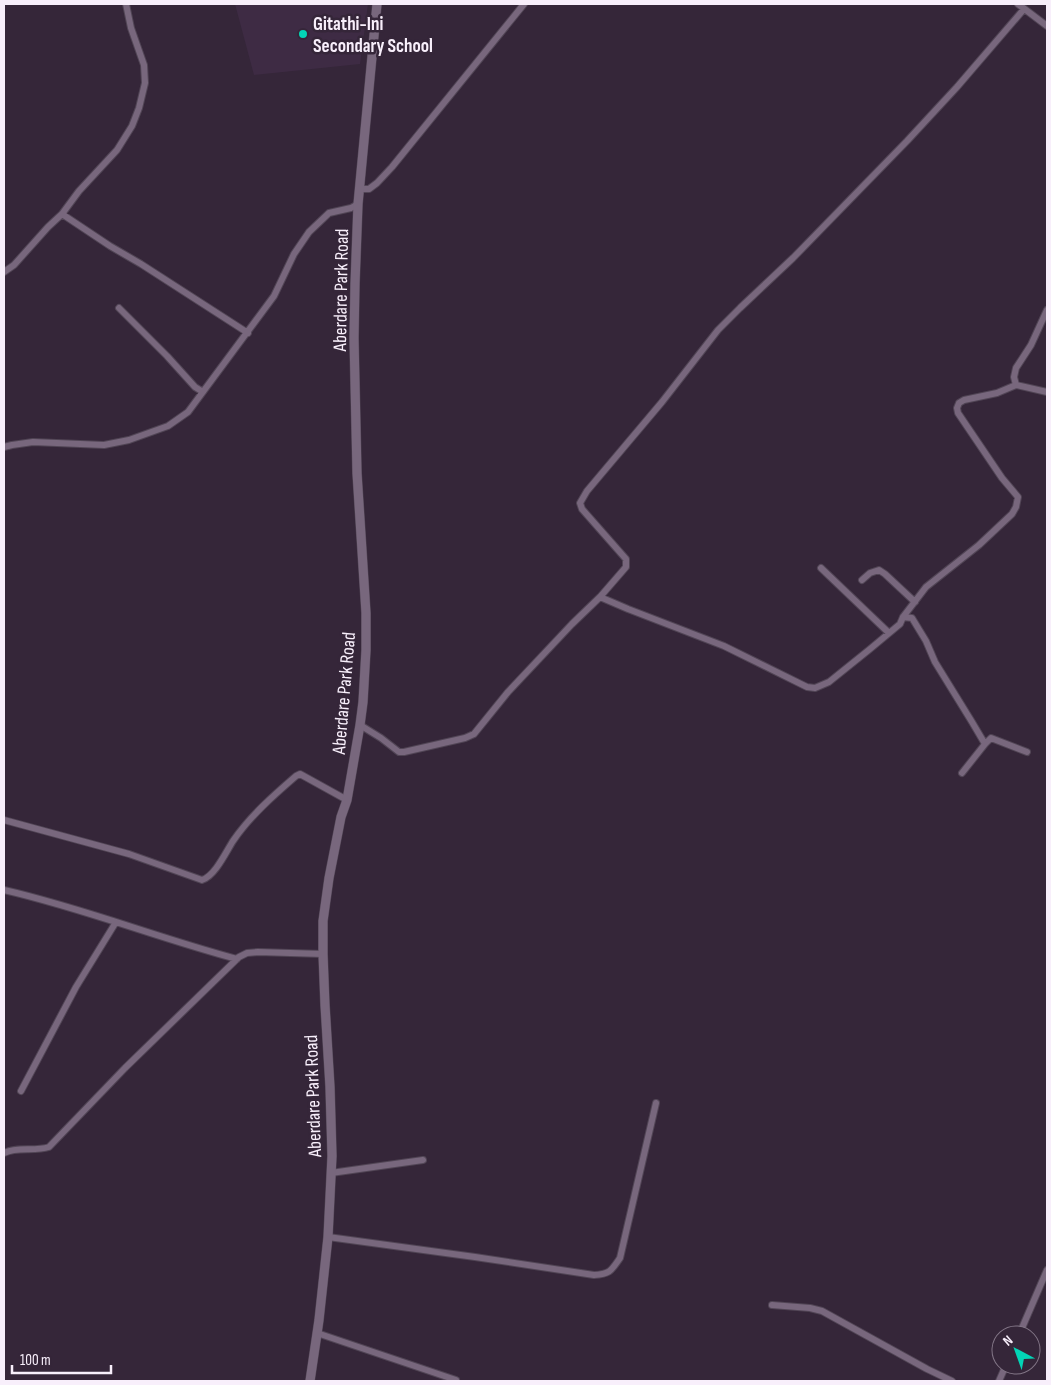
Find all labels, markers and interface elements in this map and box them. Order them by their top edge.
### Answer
place label: Gitathi-Ini Secondary School [313,13,433,58]
marker: Gitathi-Ini Secondary School [297,28,309,40]
street label: Aberdare Park Road [329,229,354,353]
street label: Aberdare Park Road [328,631,361,756]
street label: Aberdare Park Road [300,1034,327,1159]
north arrow [991,1325,1041,1375]
text: N [999,1332,1016,1349]
scale bar [12,1342,111,1374]
text: 100 m [20,1351,51,1370]

